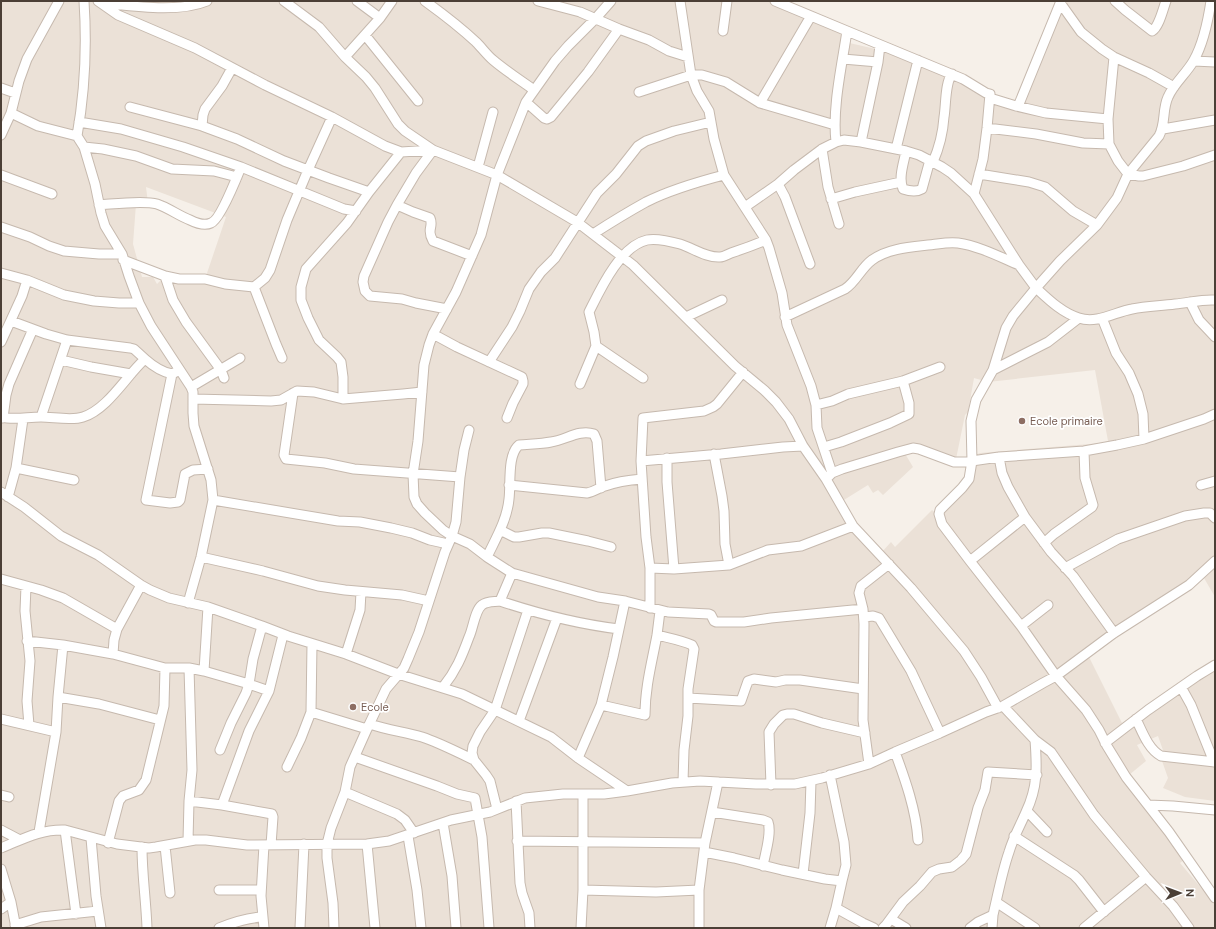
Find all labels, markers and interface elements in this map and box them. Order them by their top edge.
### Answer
place label: Ecole primaire [1030,414,1103,428]
marker: Ecole primaire [1017,416,1027,426]
place label: Ecole [361,700,389,714]
marker: Ecole [348,702,358,712]
north arrow [1160,873,1200,913]
text: N [1183,889,1197,897]

